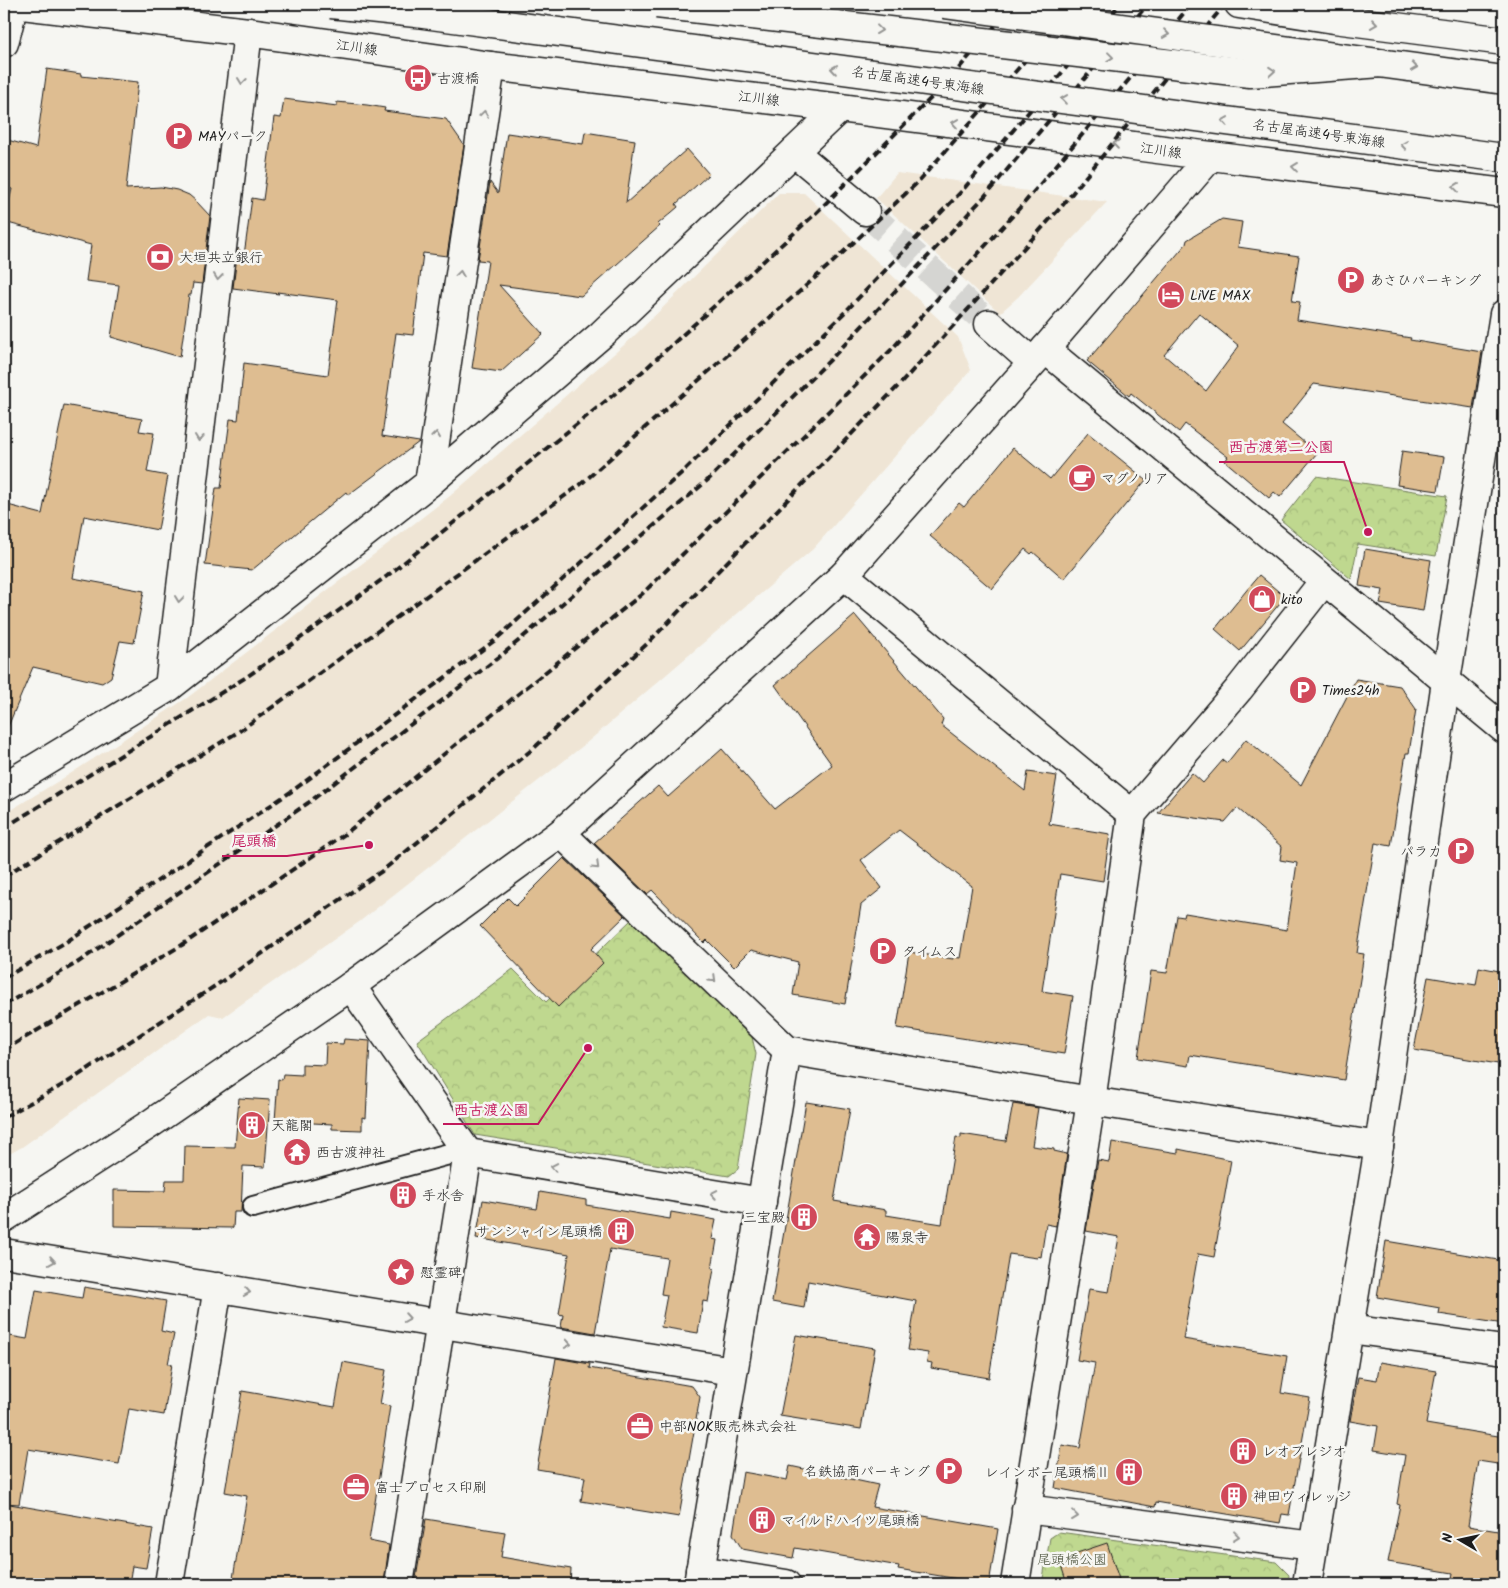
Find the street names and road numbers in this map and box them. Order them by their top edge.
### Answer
street label: 江川線 [335,34,379,62]
street label: 名古屋高速4号東海線 [850,61,986,101]
street label: 江川線 [737,86,781,112]
street label: 名古屋高速4号東海線 [1251,114,1387,154]
street label: 江川線 [1139,137,1183,165]

